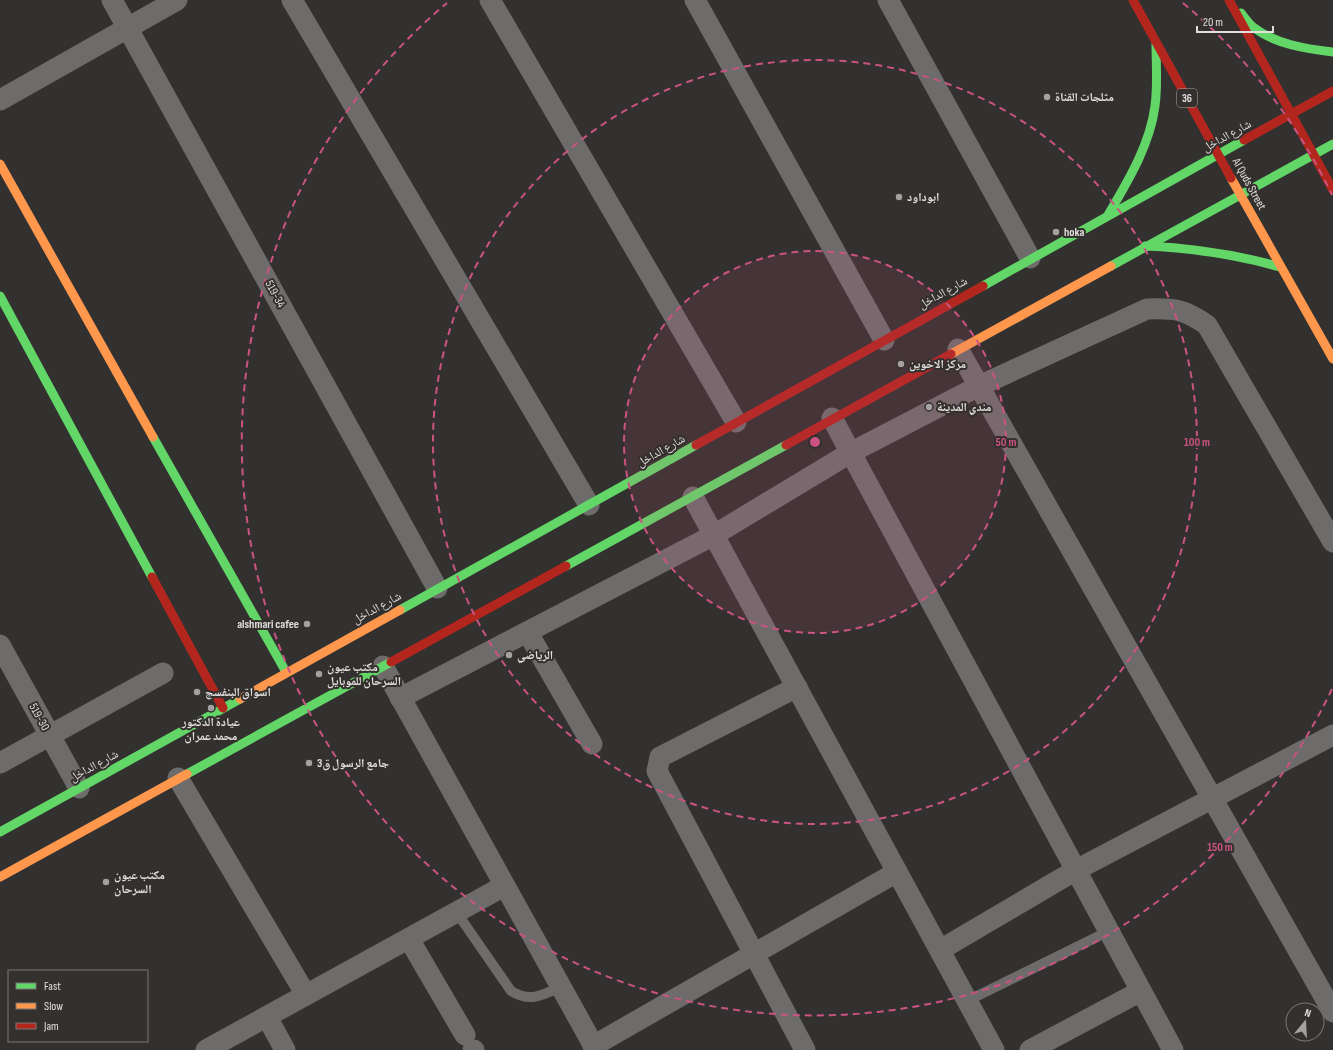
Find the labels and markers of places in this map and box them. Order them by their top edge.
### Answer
place label: مثلجات القناة [1055,90,1114,105]
marker: مثلجات القناة [1042,92,1052,102]
place label: ابوداود [907,190,939,205]
marker: ابوداود [894,192,904,202]
place label: hoka [1064,225,1085,240]
marker: hoka [1051,227,1061,237]
place label: مركز الاخوين [909,357,967,372]
marker: مركز الاخوين [896,359,906,369]
place label: مندي المدينة [937,400,992,416]
marker: مندي المدينة [924,402,934,412]
centre of rings [808,435,822,449]
place label: alshmari cafee [237,617,299,632]
marker: alshmari cafee [302,619,312,629]
place label: الرياضي [517,648,553,664]
marker: الرياضي [504,650,514,660]
place label: مكتب عيون السرحان للموبايل [327,660,401,689]
marker: مكتب عيون السرحان للموبايل [314,669,324,679]
place label: اسواق البنفسج [205,685,271,700]
marker: اسواق البنفسج [192,687,202,697]
marker: عيادة الدكتور محمد عمران [206,703,216,713]
place label: عيادة الدكتور محمد عمران [181,715,240,744]
place label: جامع الرسول ق3 [317,756,389,771]
marker: جامع الرسول ق3 [304,758,314,768]
place label: مكتب عيون السرحان [114,868,165,897]
marker: مكتب عيون السرحان [101,877,111,887]

